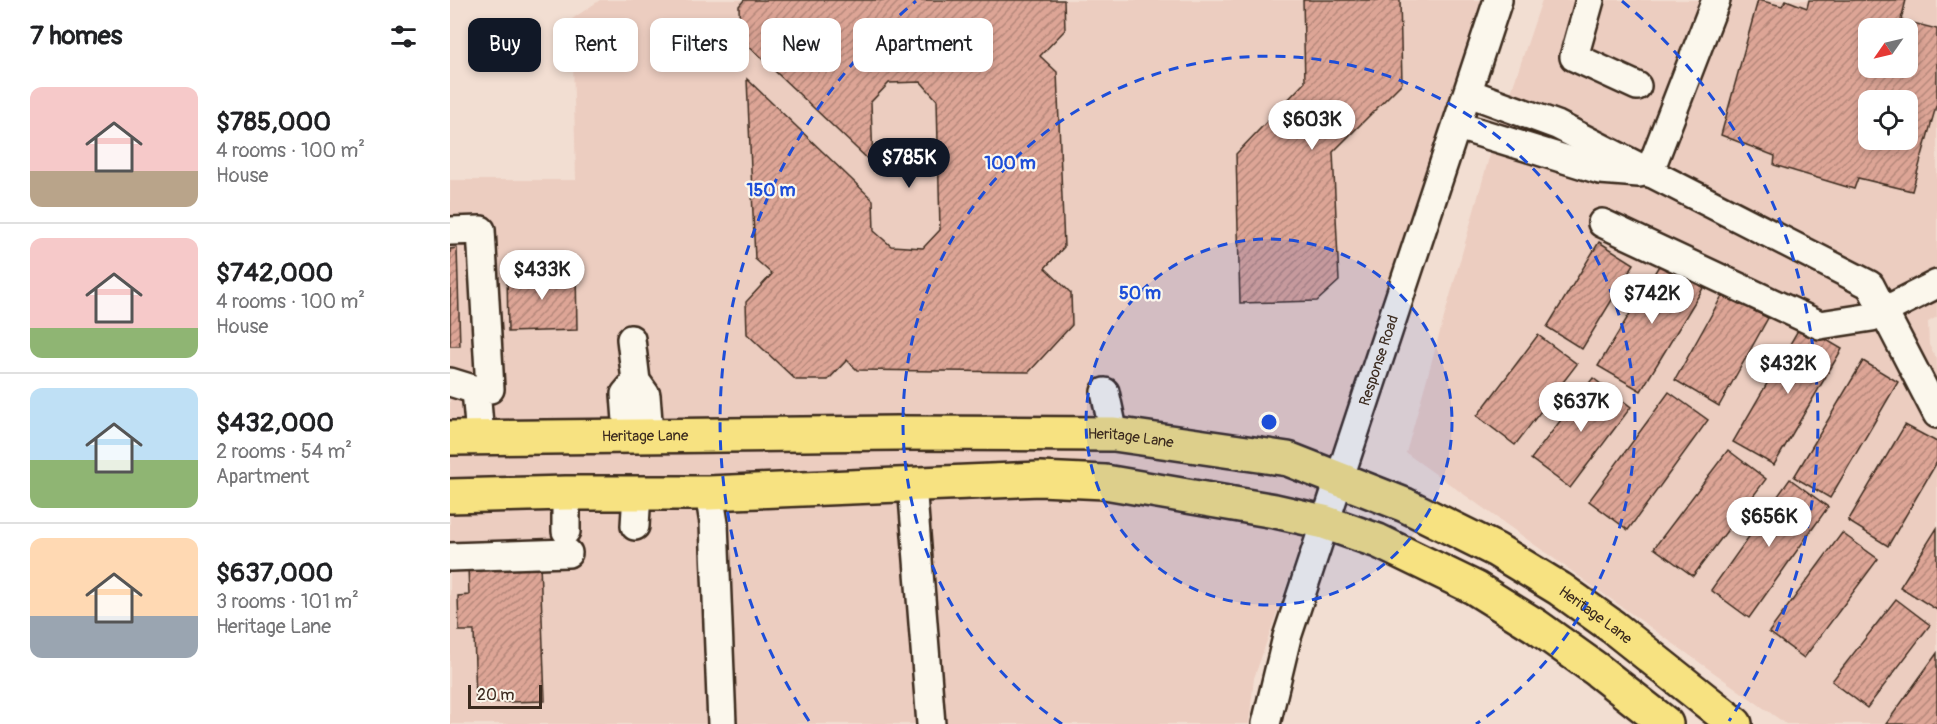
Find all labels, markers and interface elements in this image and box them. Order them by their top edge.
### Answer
chip: Buy [468,18,541,72]
chip: Rent [553,18,638,72]
chip: Filters [650,18,749,72]
chip: New [761,18,841,72]
chip: Apartment [853,18,993,72]
north arrow [1858,18,1918,78]
map controls [1858,18,1918,150]
text: 7 homes [30,20,122,52]
icon: filters [387,20,420,53]
button: locate [1858,90,1918,150]
pin: $603K [1270,100,1354,151]
text: $785,000 [216,106,331,138]
text: $603K [1282,107,1342,132]
icon: home [78,111,150,183]
text: 4 rooms · 100 m² [216,138,365,163]
pin: $785K [867,138,951,189]
text: $785K [882,145,936,170]
text: 100 m [984,152,1036,175]
text: House [216,163,268,188]
text: 150 m [747,179,796,202]
pin: $433K [500,250,584,301]
text: $742,000 [216,257,333,289]
text: $433K [514,257,570,282]
icon: home [78,262,150,334]
pin: $742K [1610,274,1694,325]
text: $742K [1624,281,1680,306]
text: 50 m [1119,282,1161,305]
text: 4 rooms · 100 m² [216,289,365,314]
street label: Response Road [1355,313,1403,408]
text: House [216,314,268,339]
pin: $432K [1746,344,1830,395]
text: $432K [1760,351,1816,376]
pin: $637K [1539,382,1623,433]
text: $637K [1553,389,1609,414]
text: $432,000 [216,407,334,439]
icon: home [78,412,150,484]
centre of rings [1259,412,1279,432]
street label: Heritage Lane [1088,425,1175,453]
street label: Heritage Lane [602,426,689,446]
text: 2 rooms · 54 m² [216,439,352,464]
text: Apartment [216,464,309,489]
pin: $656K [1727,497,1811,548]
text: $656K [1740,504,1798,529]
text: $637,000 [216,557,333,589]
icon: home [78,562,150,634]
street label: Heritage Lane [1555,582,1636,649]
text: 3 rooms · 101 m² [216,589,359,614]
text: Heritage Lane [216,614,331,639]
scale bar [468,682,542,710]
text: 20 m [477,685,515,705]

